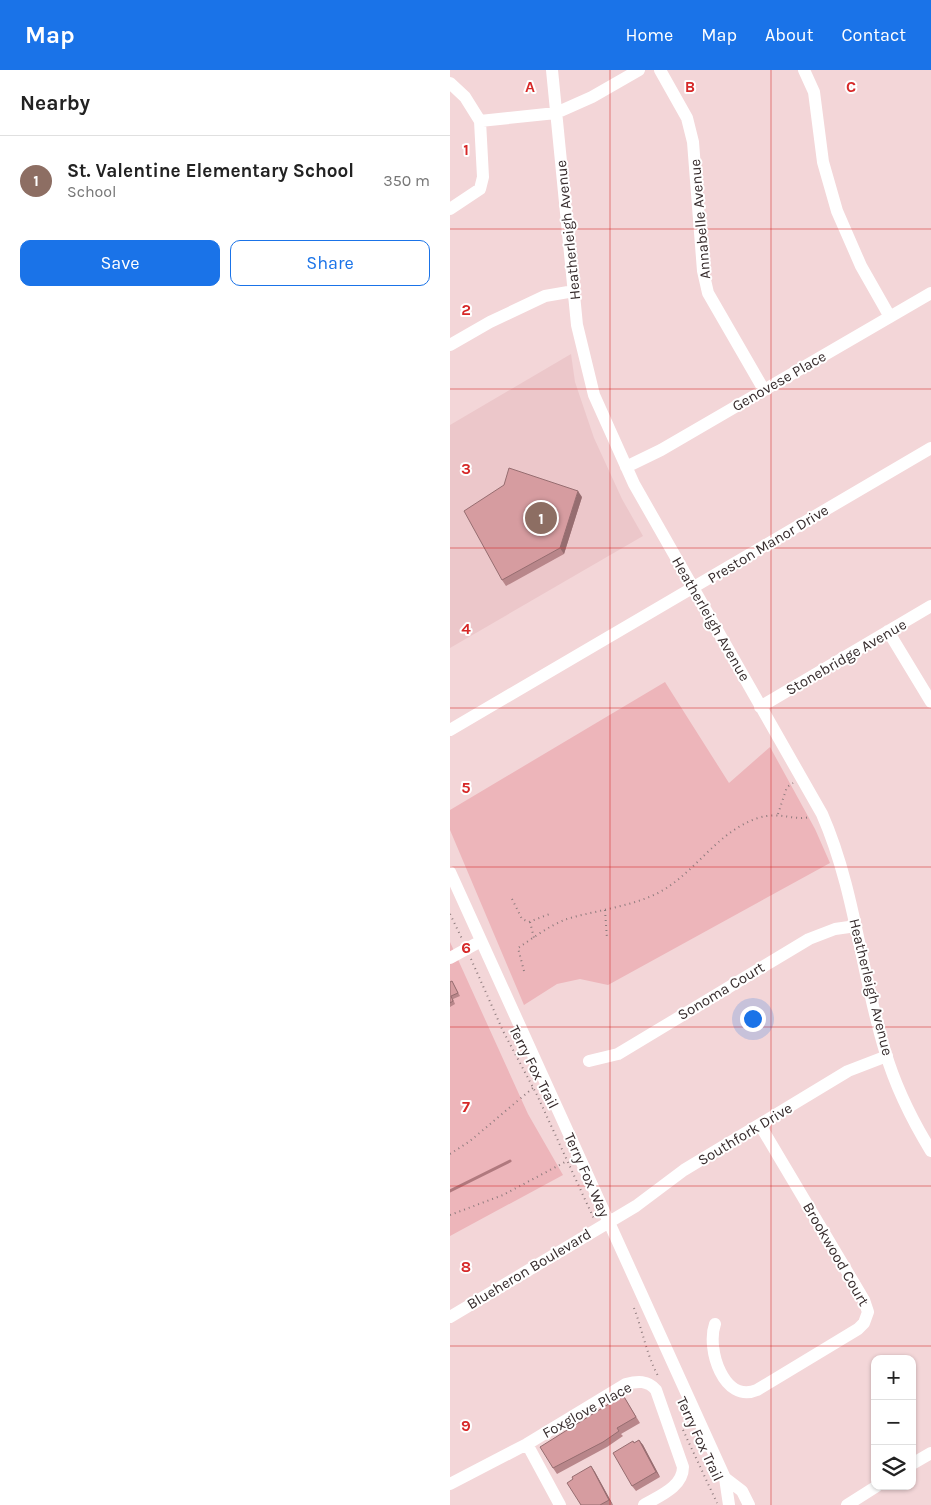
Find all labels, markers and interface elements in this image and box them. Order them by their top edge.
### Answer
text: Map [25,21,75,49]
text: Home [625,24,673,46]
text: Map [701,24,737,46]
text: About [765,24,814,46]
text: Contact [842,24,906,46]
text: A [525,77,535,96]
text: B [685,77,695,96]
text: C [846,77,856,96]
text: Nearby [20,91,90,115]
text: 1 [463,140,469,159]
street label: Annabelle Avenue [686,158,714,280]
street label: Heatherleigh Avenue [552,159,584,301]
text: St. Valentine Elementary School [67,160,354,182]
text: 1 [33,171,39,190]
text: 350 m [383,171,430,190]
text: School [67,182,117,201]
button: Save [20,240,220,286]
button: Share [230,240,430,286]
text: 2 [461,300,471,319]
street label: Genovese Place [729,347,829,415]
text: 3 [461,459,471,478]
pin: 1 [525,499,557,537]
street label: Preston Manor Drive [704,501,832,587]
street label: Heatherleigh Avenue [668,554,754,684]
street label: Stonebridge Avenue [782,615,910,699]
text: 4 [461,619,471,638]
text: 5 [461,778,471,797]
street label: Heatherleigh Avenue [845,917,897,1057]
text: 6 [461,938,471,957]
street label: Sonoma Court [674,958,768,1024]
your location [740,1006,766,1032]
street label: Terry Fox Trail [505,1022,563,1112]
text: 7 [462,1097,470,1116]
street label: Southfork Drive [695,1099,795,1169]
street label: Terry Fox Way [560,1130,614,1220]
street label: Brookwood Court [799,1199,873,1309]
street label: Blueheron Boulevard [464,1225,594,1313]
text: 8 [461,1257,471,1276]
map controls [871,1355,916,1490]
button: + [871,1355,916,1400]
street label: Foxglove Place [539,1378,635,1442]
street label: Terry Fox Trail [673,1394,727,1484]
button: − [871,1400,916,1445]
text: 9 [461,1416,471,1435]
button: layers [871,1445,916,1490]

